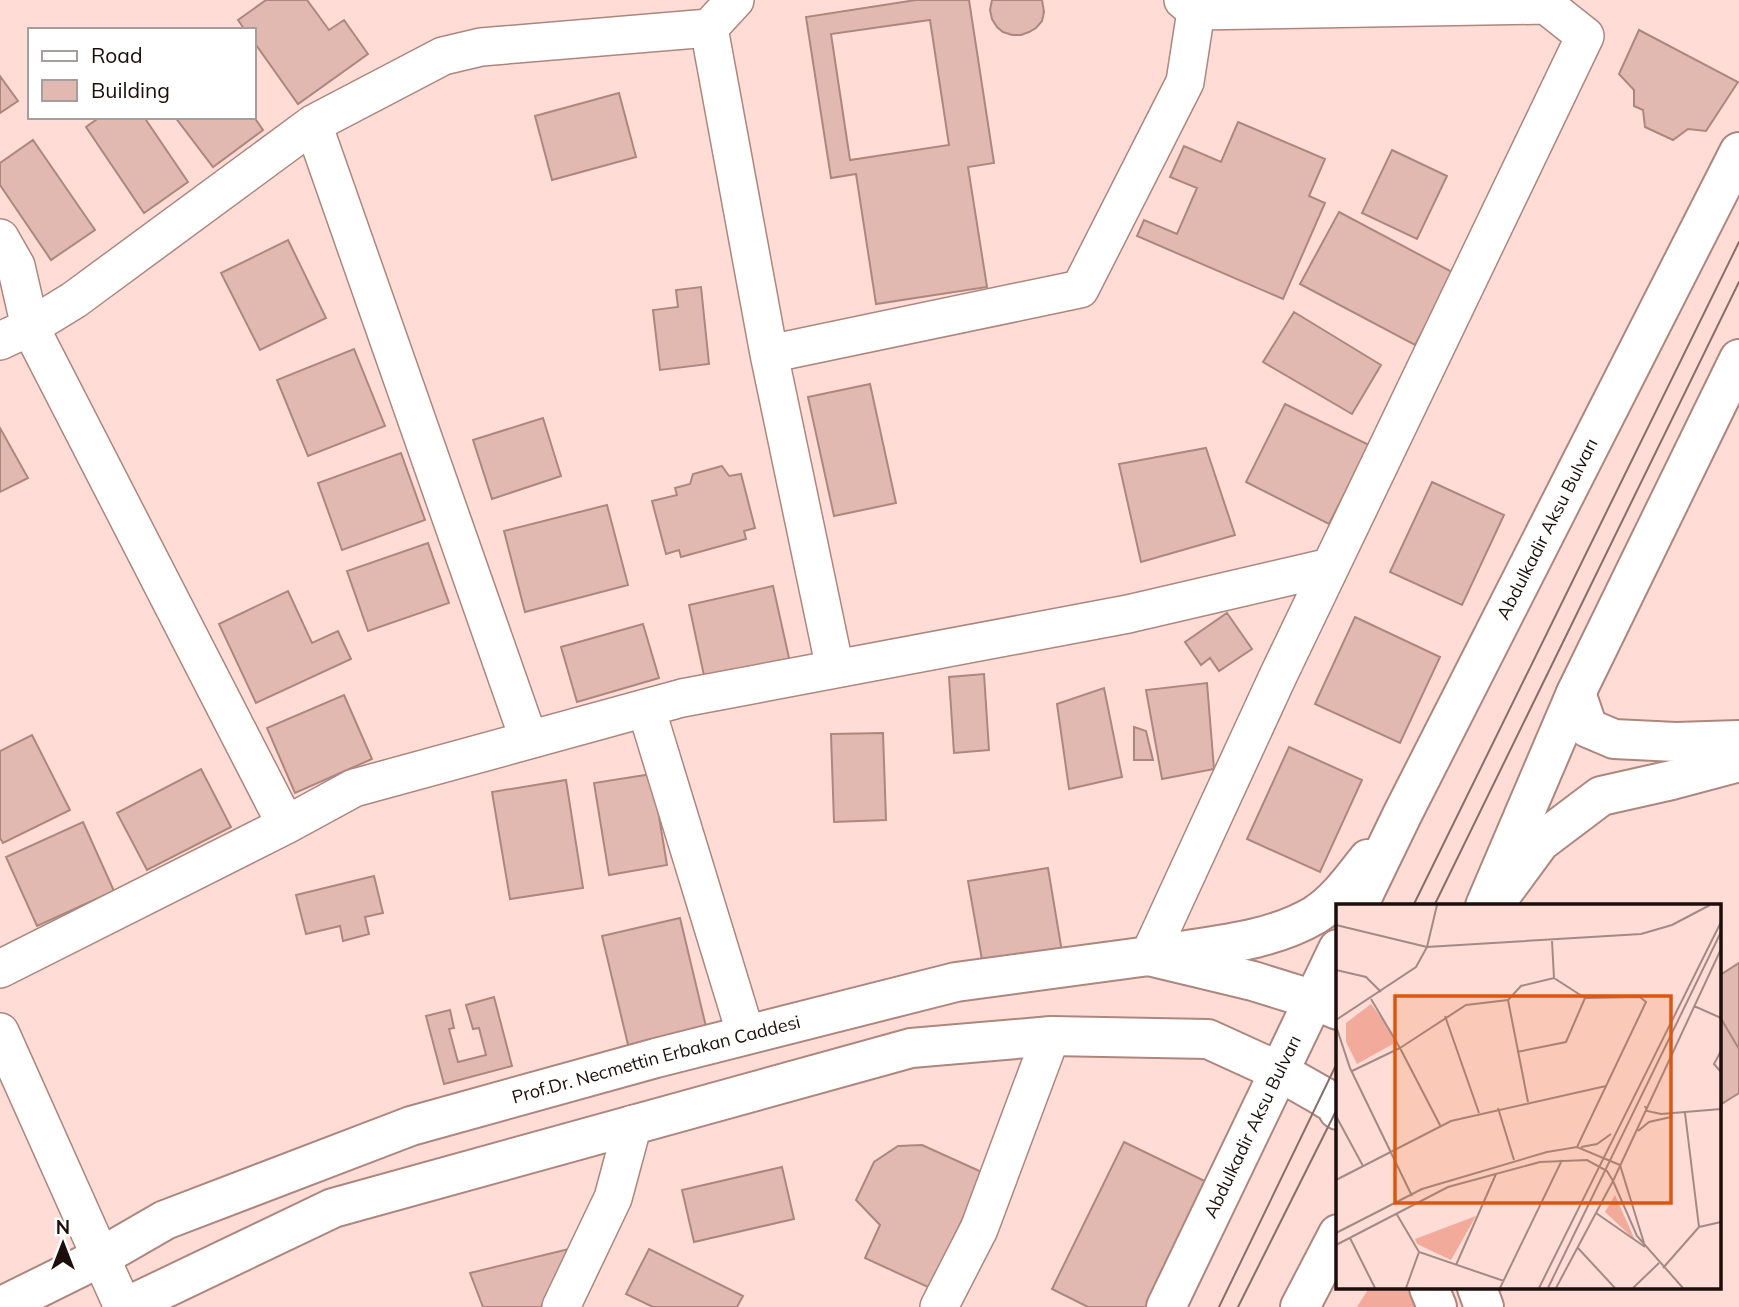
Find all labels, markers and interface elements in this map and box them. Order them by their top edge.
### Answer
legend [28,28,256,119]
text: Road [91,42,142,68]
text: Building [91,77,170,103]
street label: Abdulkadir Aksu Bulvarı [1491,434,1603,623]
inset map [1336,904,1722,1290]
street label: Prof.Dr. Necmettin Erbakan Caddesi [509,1010,803,1108]
street label: Abdulkadir Aksu Bulvarı [1198,1031,1306,1222]
north arrow [28,1209,98,1279]
text: N [56,1215,70,1239]

